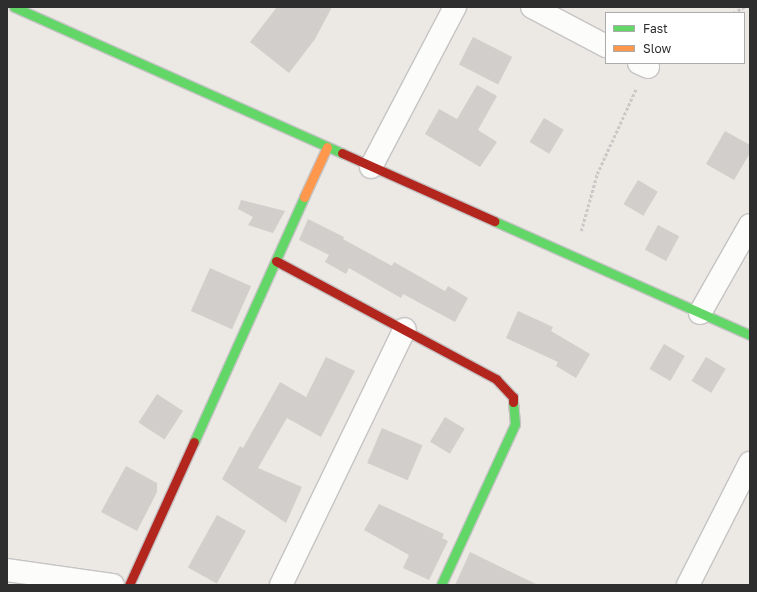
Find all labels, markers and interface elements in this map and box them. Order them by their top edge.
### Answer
legend [605,12,745,64]
text: Fast [643,21,668,36]
text: Slow [643,41,671,56]

